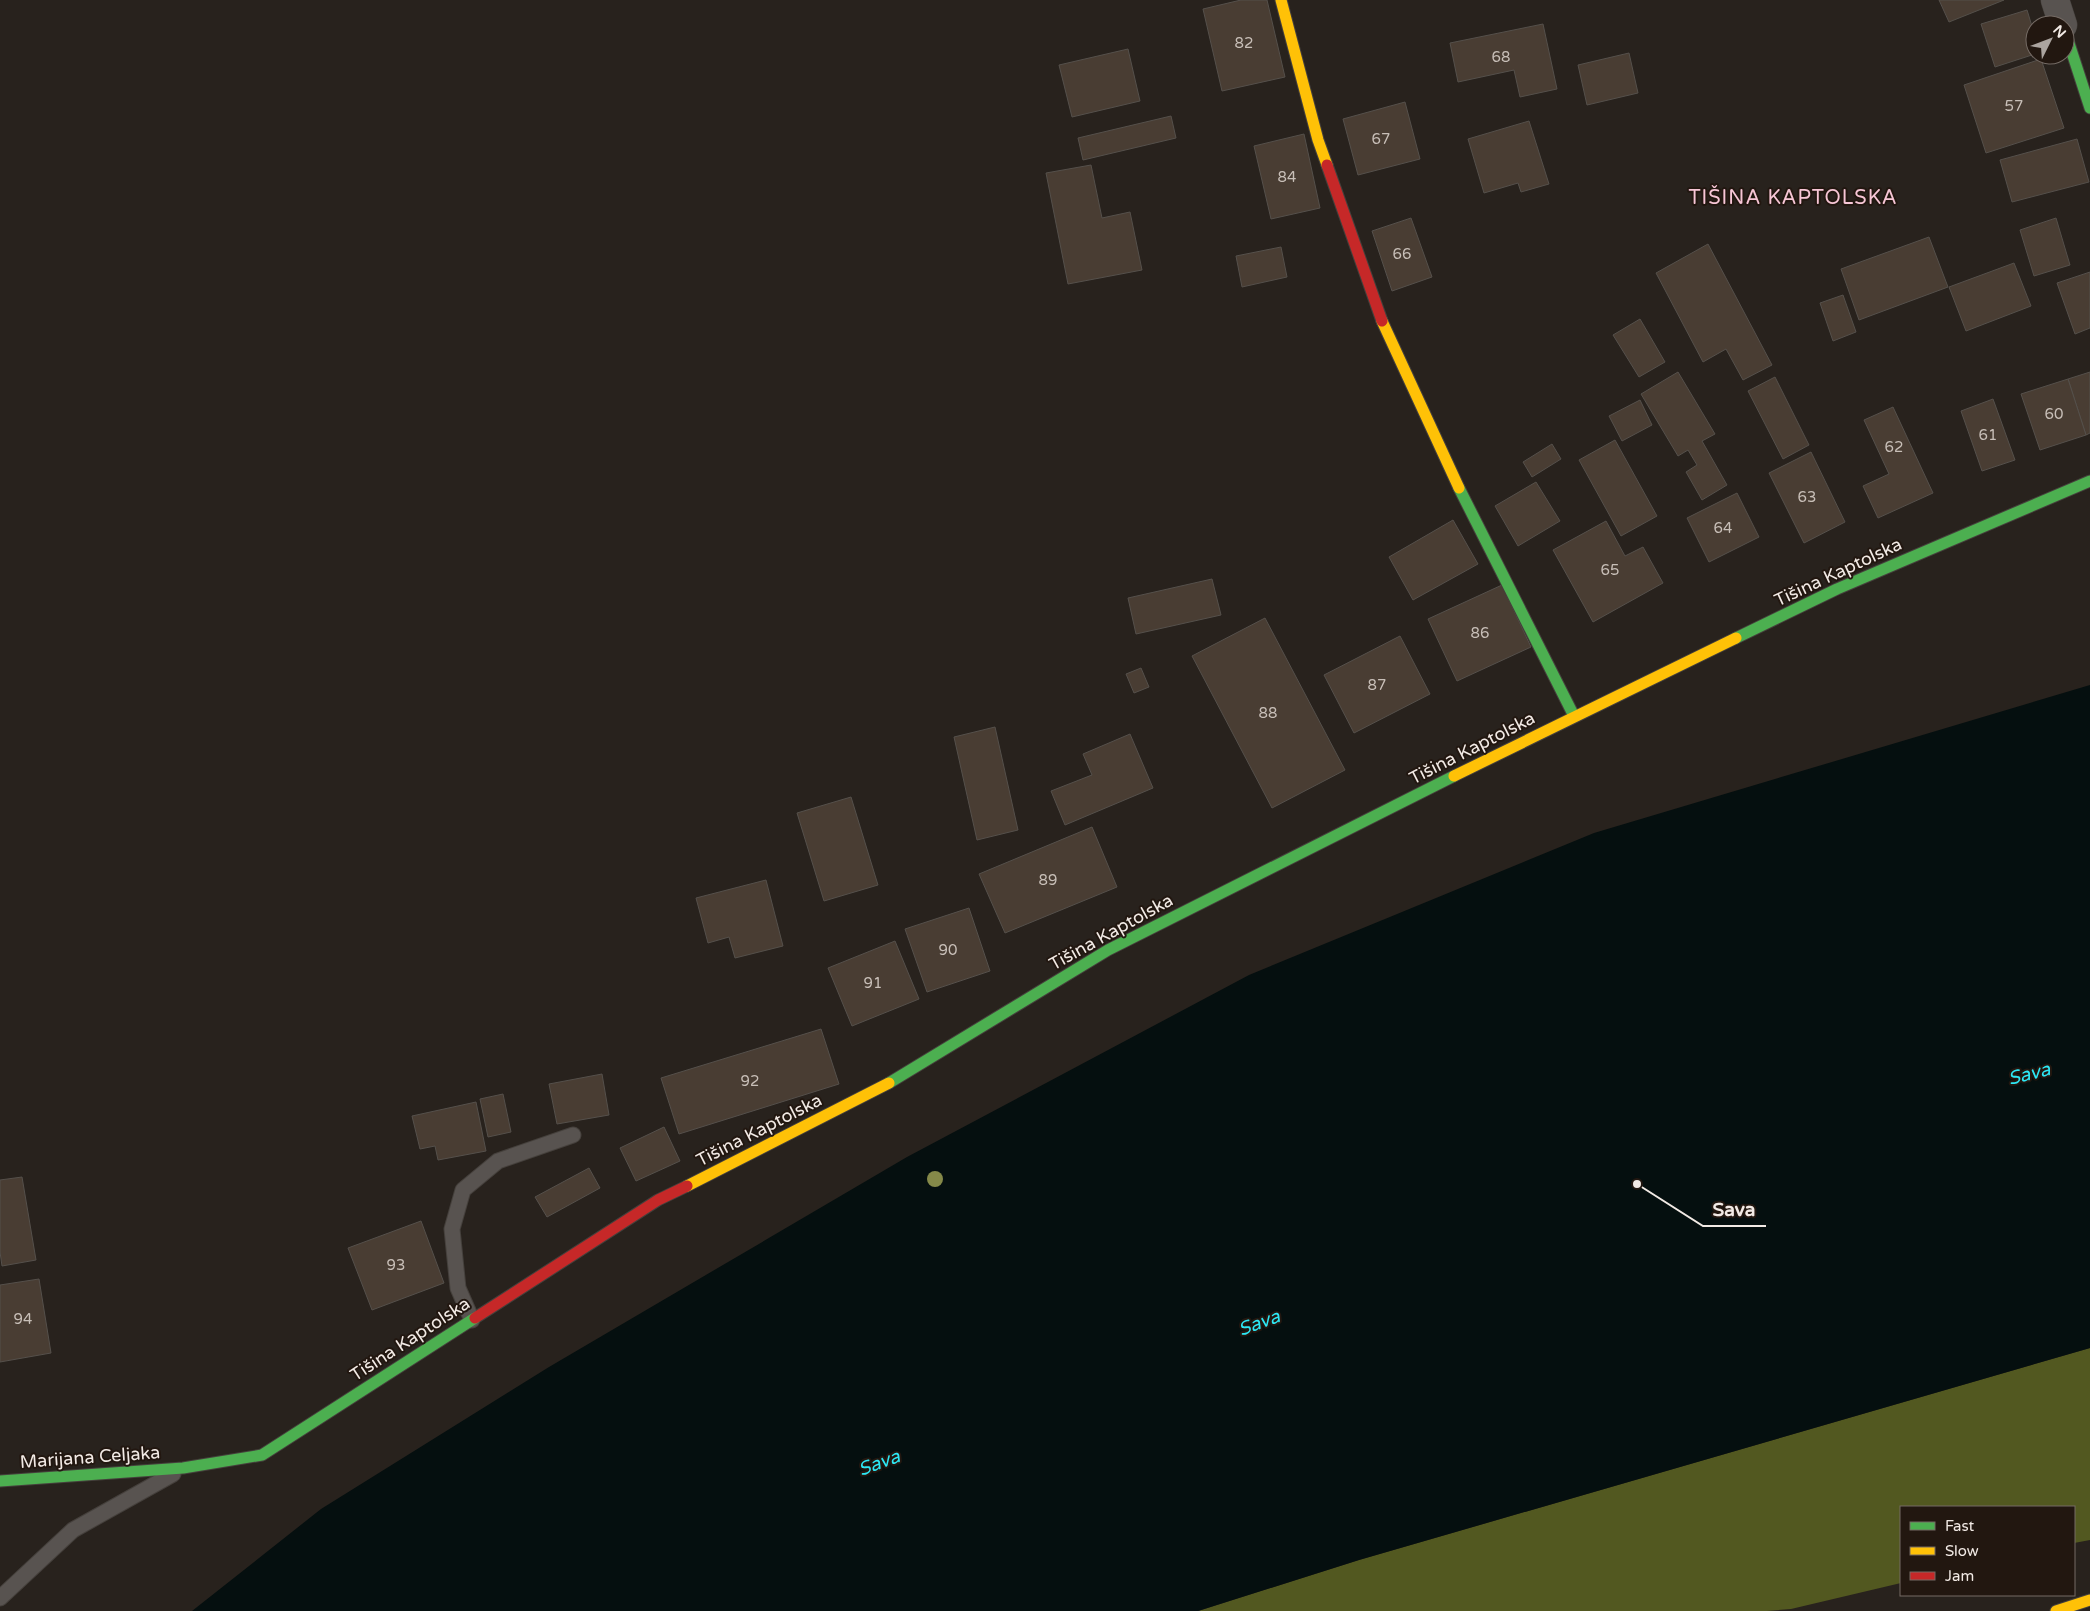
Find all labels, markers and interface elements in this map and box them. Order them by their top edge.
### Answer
north arrow [2025,15,2075,65]
text: N [2049,22,2069,42]
house number: 82 [1235,34,1253,52]
house number: 68 [1492,48,1510,66]
house number: 57 [2005,97,2023,115]
house number: 67 [1372,130,1390,148]
house number: 84 [1278,168,1296,186]
district label: TIŠINA KAPTOLSKA [1688,185,1898,210]
house number: 66 [1393,245,1411,263]
house number: 60 [2045,405,2063,423]
house number: 61 [1979,426,1997,444]
house number: 62 [1885,438,1903,456]
house number: 63 [1798,488,1816,506]
house number: 64 [1714,519,1732,537]
street label: Tišina Kaptolska [1771,533,1905,611]
house number: 65 [1601,561,1619,579]
house number: 86 [1471,624,1489,642]
house number: 87 [1368,676,1386,694]
house number: 88 [1259,704,1277,722]
street label: Tišina Kaptolska [1405,707,1539,789]
house number: 89 [1039,871,1057,889]
street label: Tišina Kaptolska [1045,889,1177,975]
house number: 90 [939,941,957,959]
house number: 91 [864,974,882,992]
water label: Sava [2006,1058,2054,1090]
house number: 92 [741,1072,759,1090]
street label: Tišina Kaptolska [692,1089,826,1171]
callout: Sava [1703,1192,1766,1226]
text: Sava [1713,1199,1755,1221]
house number: 93 [387,1256,405,1274]
street label: Tišina Kaptolska [346,1292,474,1386]
water label: Sava [1235,1305,1284,1341]
house number: 94 [14,1310,32,1328]
street label: Marijana Celjaka [19,1441,161,1473]
water label: Sava [855,1445,904,1481]
legend [1900,1506,2075,1596]
text: Fast [1945,1517,1975,1535]
text: Slow [1945,1542,1979,1560]
text: Jam [1945,1567,1974,1585]

